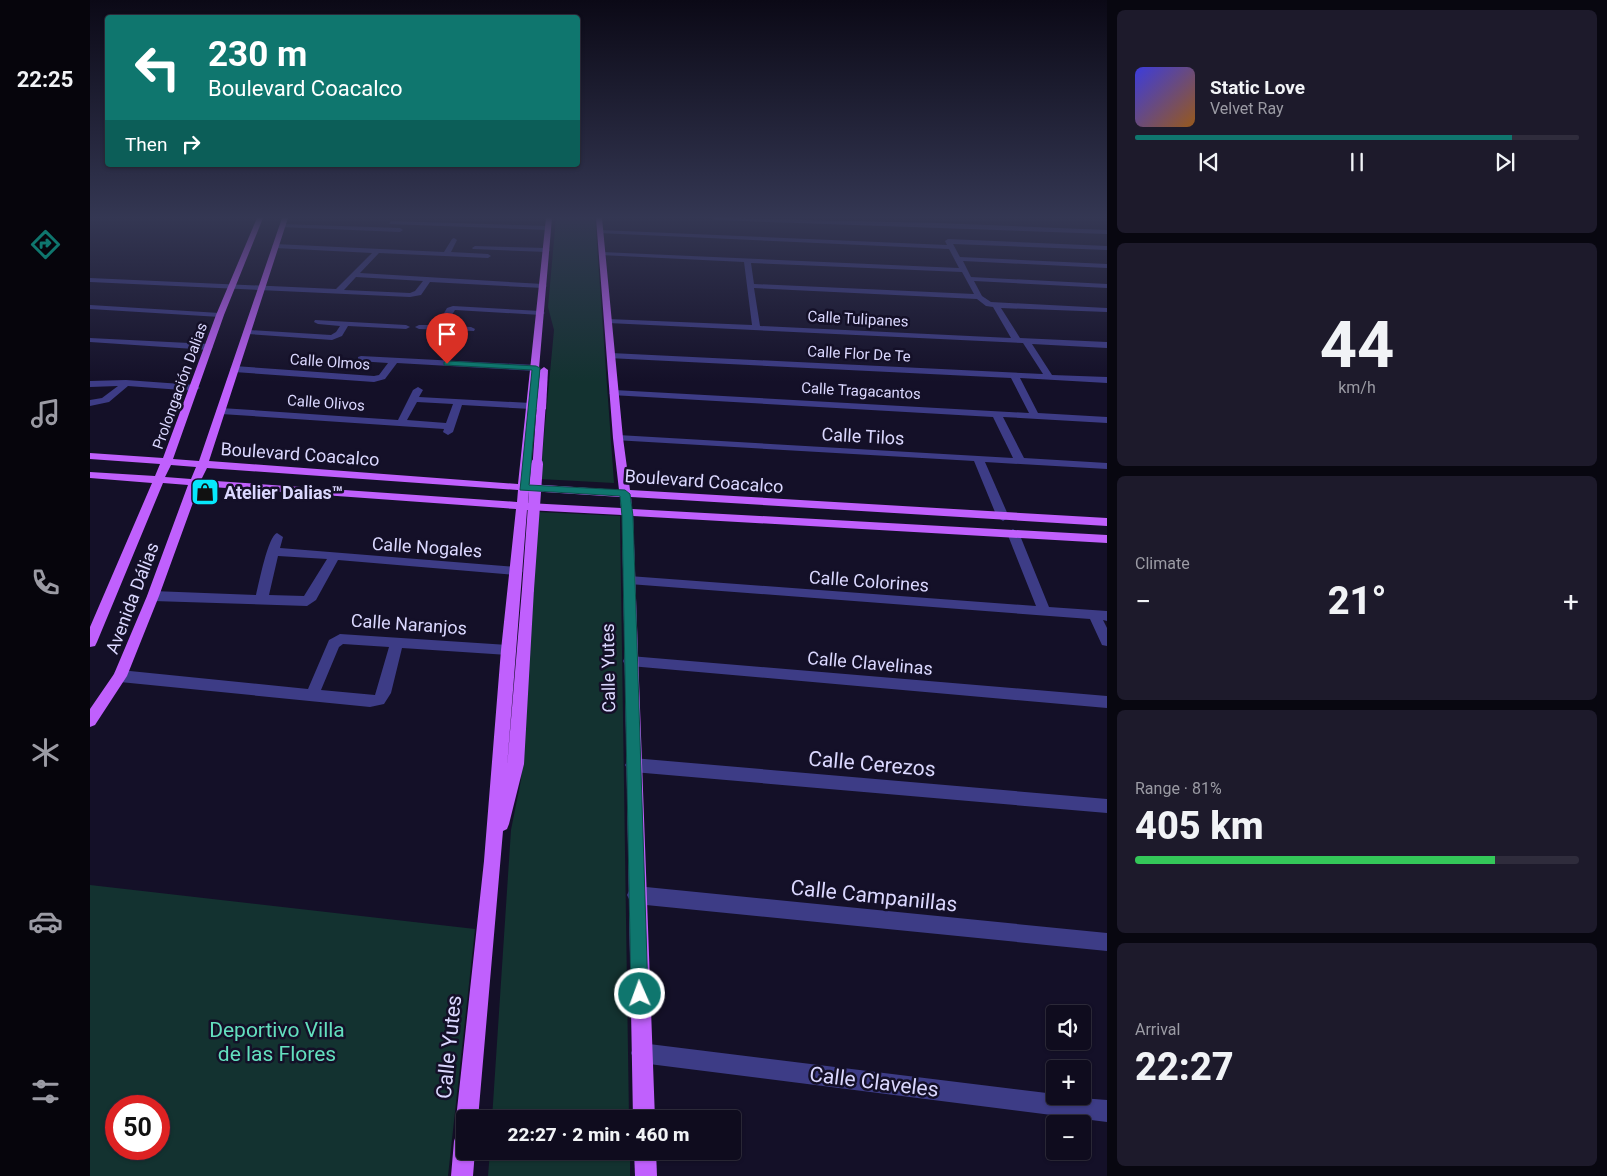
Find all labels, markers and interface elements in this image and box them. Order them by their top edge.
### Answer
text: 230 m [208,34,307,75]
icon: left [125,35,190,100]
text: 22:25 [17,67,73,92]
text: Boulevard Coacalco [208,76,403,101]
text: Static Love [1210,76,1305,99]
text: Velvet Ray [1210,99,1284,118]
icon: right [177,130,205,158]
text: Then [125,133,167,156]
icon: previous [1195,148,1223,176]
icon: pause [1343,148,1371,176]
icon: next [1491,148,1519,176]
icon: directions [28,227,63,262]
street label: Calle Tulipanes [807,307,909,331]
text: 44 [1320,307,1394,383]
pin [426,313,468,364]
street label: Prolongación Dalias [149,320,211,452]
icon: arrive [433,320,461,348]
street label: Calle Flor De Te [807,342,911,366]
street label: Calle Olmos [289,350,371,374]
text: km/h [1338,378,1376,397]
street label: Calle Tragacantos [801,379,921,403]
street label: Calle Olivos [286,391,366,415]
icon: music [28,396,63,431]
street label: Calle Tilos [821,423,905,449]
street label: Boulevard Coacalco [220,438,380,470]
street label: Boulevard Coacalco [624,465,784,497]
shop icon: Atelier Dalias™ [190,477,220,507]
place label: Atelier Dalias™ [224,482,343,503]
street label: Calle Nogales [371,533,483,561]
street label: Avenida Dálias [101,539,163,657]
text: Climate [1135,554,1190,573]
icon: phone [28,565,63,600]
street label: Calle Colorines [808,566,930,596]
text: 21° [1328,579,1386,623]
text: − [1135,585,1151,618]
text: + [1563,585,1579,618]
street label: Calle Naranjos [350,609,468,639]
street label: Calle Yutes [597,623,619,713]
street label: Calle Clavelinas [806,647,934,679]
icon: climate [28,735,63,770]
street label: Calle Cerezos [807,746,937,782]
text: Range · 81% [1135,779,1222,798]
text: 405 km [1135,804,1264,848]
street label: Calle Campanillas [789,875,959,917]
icon: car [28,904,63,939]
position arrow [613,967,665,1019]
street label: Calle Yutes [432,994,466,1100]
map controls [1046,1005,1091,1160]
button: sound [1046,1005,1091,1050]
park label: Deportivo Villa de las Flores [209,1018,345,1066]
text: Arrival [1135,1020,1180,1039]
text: 22:27 [1135,1045,1234,1089]
button: + [1046,1060,1091,1105]
street label: Calle Claveles [808,1062,940,1102]
icon: filters [28,1074,63,1109]
speed limit sign: 50 [105,1095,170,1160]
button: − [1046,1115,1091,1160]
text: 22:27 · 2 min · 460 m [507,1123,690,1146]

